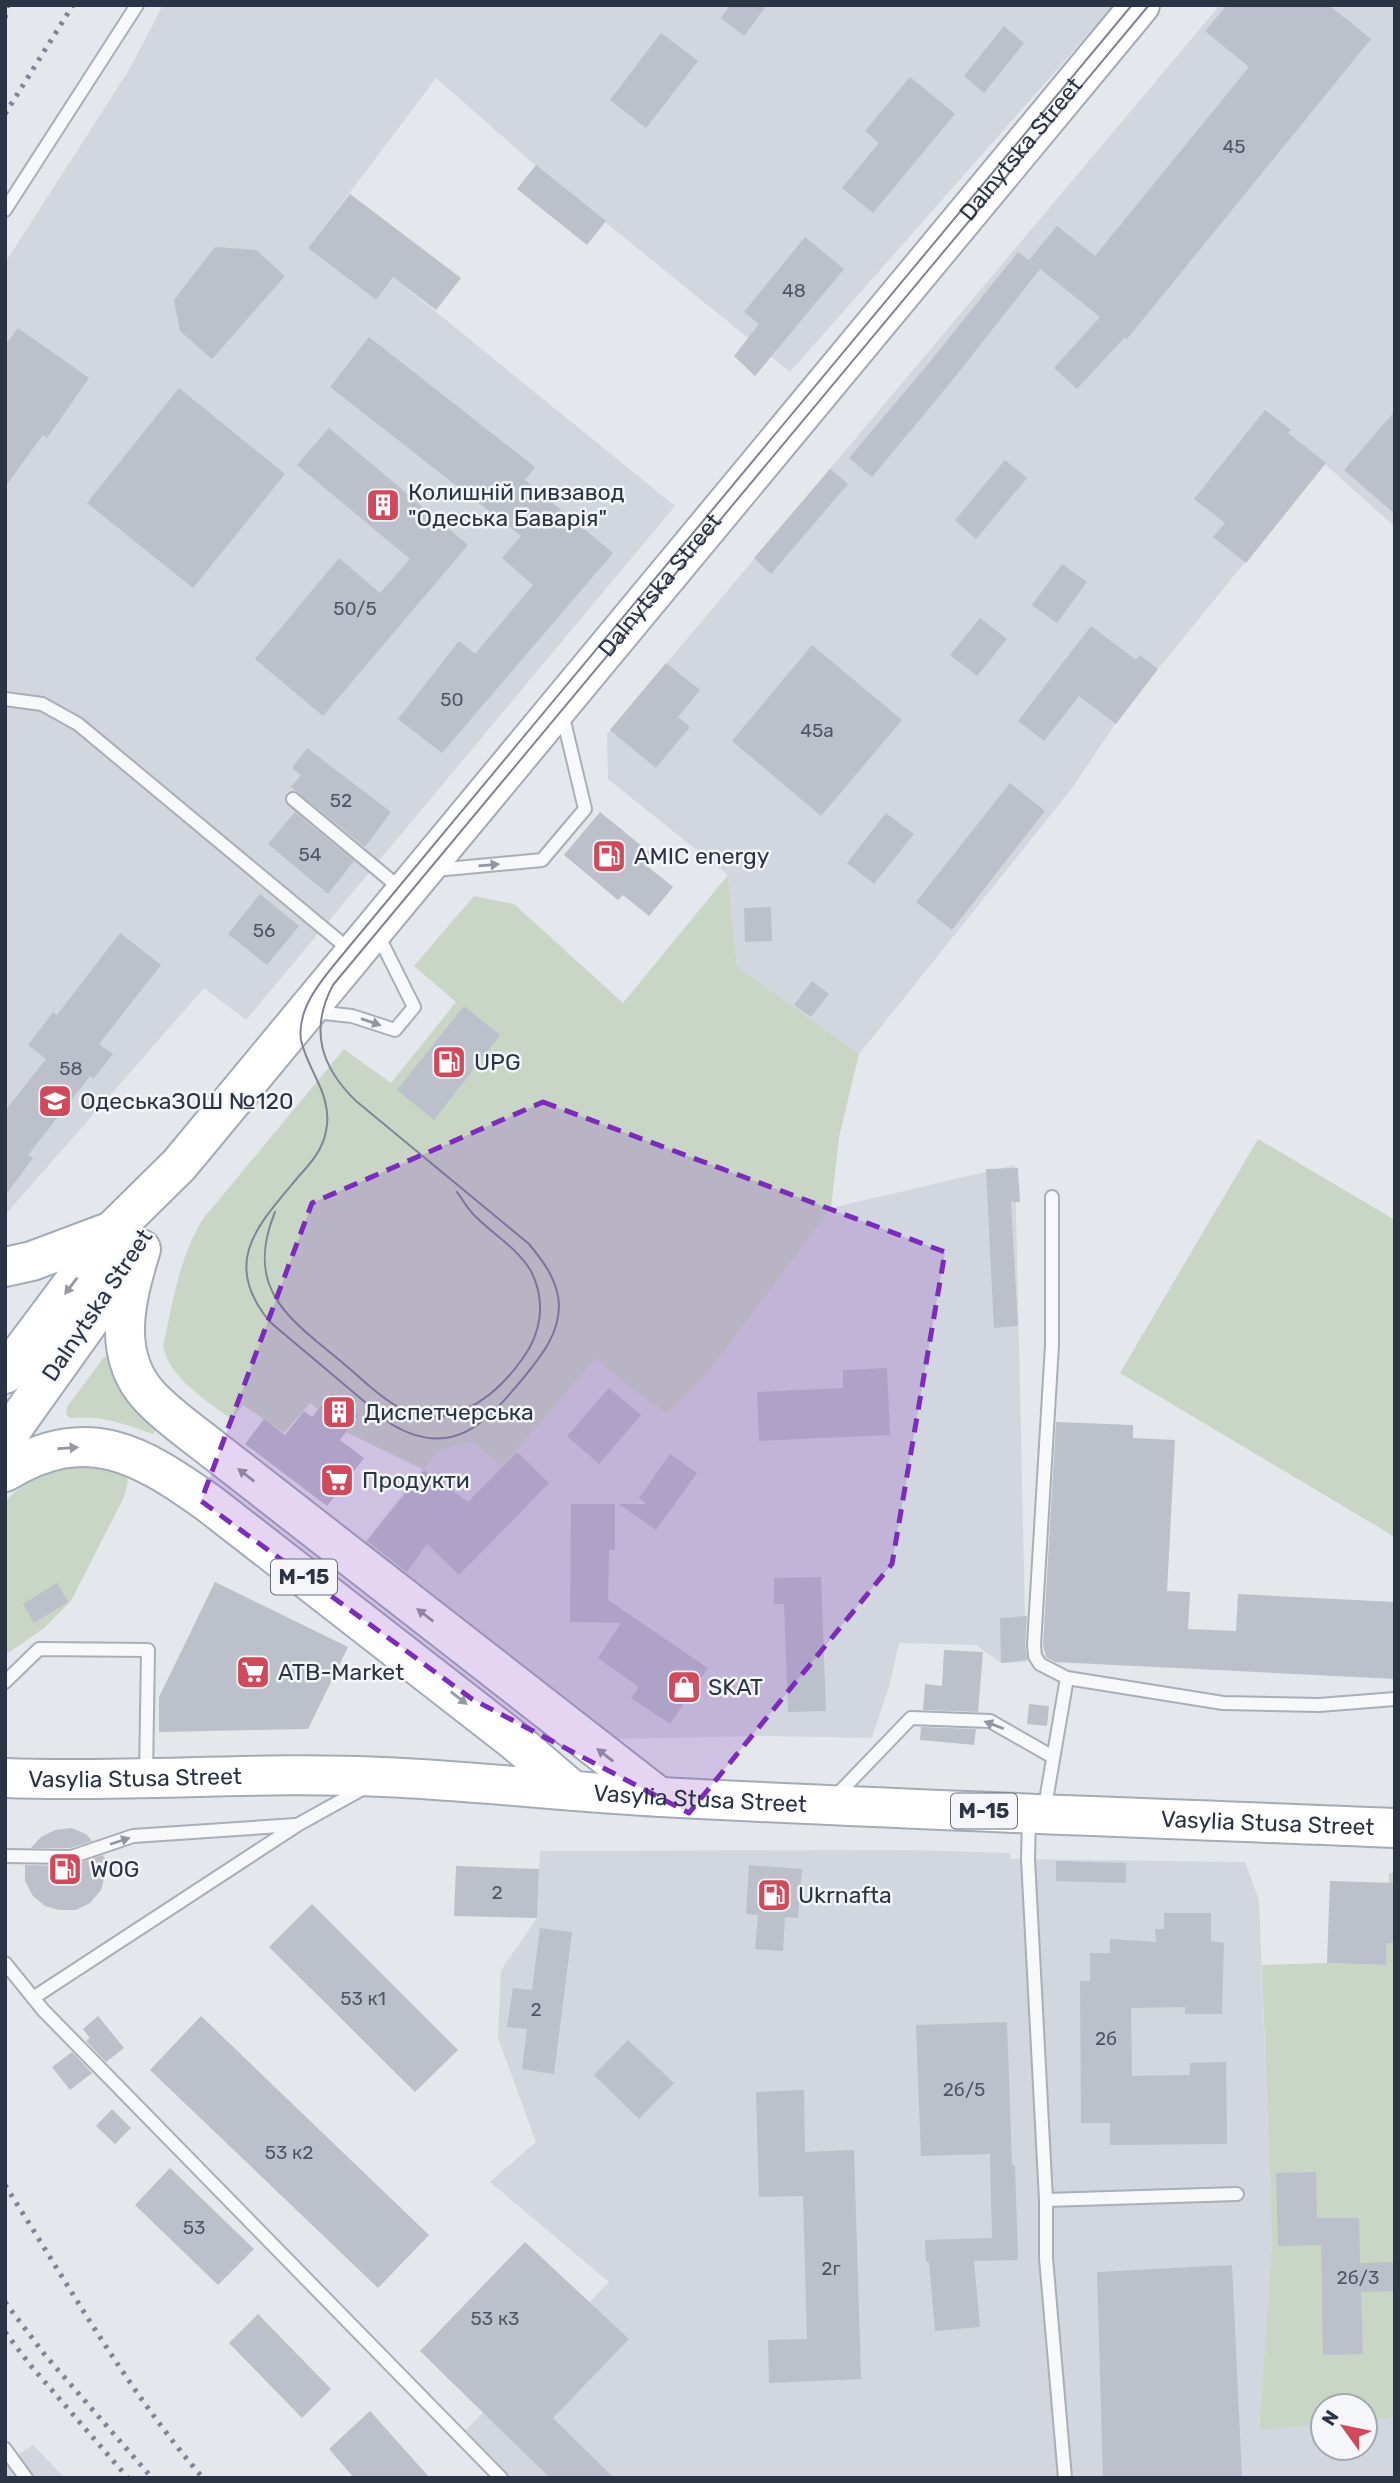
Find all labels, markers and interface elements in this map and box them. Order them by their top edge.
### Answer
street label: Dalnytska Street [953,72,1088,226]
house number: 45 [1222,135,1246,158]
house number: 48 [782,279,806,302]
place label: Колишній пивзавод "Одеська Баварія" [408,478,625,532]
building icon: Колишній пивзавод "Одеська Баварія" [364,486,402,524]
street label: Dalnytska Street [592,508,727,662]
house number: 50/5 [333,597,377,620]
house number: 50 [440,688,464,711]
house number: 45а [800,719,834,742]
house number: 52 [330,789,352,812]
fuel station icon: AMIC energy [590,837,628,875]
place label: AMIC energy [634,842,770,870]
house number: 54 [298,843,322,866]
one-way arrow [478,859,500,870]
house number: 56 [253,919,275,942]
one-way arrow [361,1017,382,1028]
fuel station icon: UPG [430,1043,468,1081]
place label: UPG [474,1048,521,1076]
house number: 58 [59,1057,83,1080]
school or university icon: ОдеськаЗОШ №120 [36,1082,74,1120]
place label: ОдеськаЗОШ №120 [80,1087,294,1115]
street label: Dalnytska Street [36,1224,158,1386]
one-way arrow [64,1276,78,1295]
building icon: Диспетчерська [320,1393,358,1431]
place label: Диспетчерська [364,1398,534,1426]
one-way arrow [57,1442,79,1453]
supermarket icon: Продукти [318,1461,356,1499]
place label: Продукти [362,1466,470,1494]
one-way arrow [237,1469,255,1483]
road number: М-15 [271,1560,337,1594]
one-way arrow [417,1607,435,1622]
supermarket icon: ATB-Market [234,1653,272,1691]
place label: ATB-Market [278,1658,404,1686]
shop icon: SKAT [665,1668,703,1706]
place label: SKAT [708,1673,763,1701]
one-way arrow [449,1690,467,1705]
one-way arrow [983,1719,1004,1730]
one-way arrow [596,1748,614,1762]
street label: Vasylia Stusa Street [28,1762,242,1793]
street label: Vasylia Stusa Street [592,1779,808,1818]
road number: М-15 [951,1794,1017,1828]
street label: Vasylia Stusa Street [1160,1805,1375,1841]
one-way arrow [110,1835,131,1846]
fuel station icon: WOG [46,1850,84,1888]
place label: WOG [90,1855,139,1883]
fuel station icon: Ukrnafta [755,1876,793,1914]
house number: 2 [491,1881,503,1904]
place label: Ukrnafta [798,1881,892,1909]
house number: 53 к1 [340,1987,386,2010]
house number: 2 [530,1998,542,2021]
house number: 2б [1095,2027,1117,2050]
house number: 2б/5 [943,2078,985,2101]
house number: 53 к2 [265,2141,313,2164]
house number: 53 [183,2216,205,2239]
house number: 2г [821,2257,841,2280]
house number: 2б/3 [1337,2266,1379,2289]
house number: 53 к3 [471,2307,519,2330]
north arrow [1309,2392,1379,2462]
text: N [1317,2406,1344,2430]

